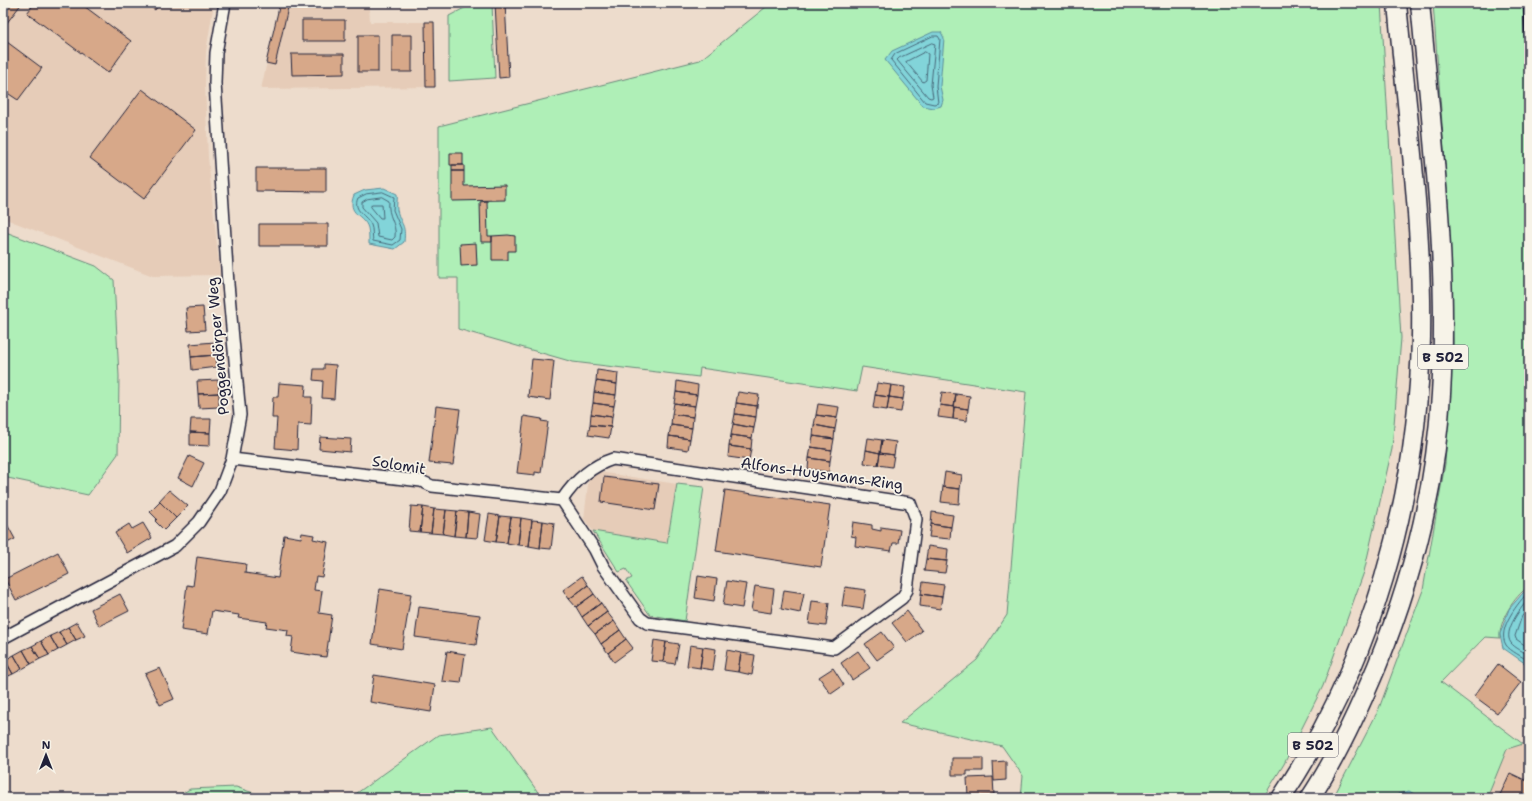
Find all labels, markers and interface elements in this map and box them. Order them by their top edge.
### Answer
street label: Poggendörper Weg [202,276,234,416]
road number: B 502 [1418,345,1468,369]
street label: Solomit [371,451,427,479]
street label: Alfons-Huysmans-Ring [739,453,905,495]
road number: B 502 [1288,733,1338,757]
north arrow [26,735,66,775]
text: N [42,738,51,753]

